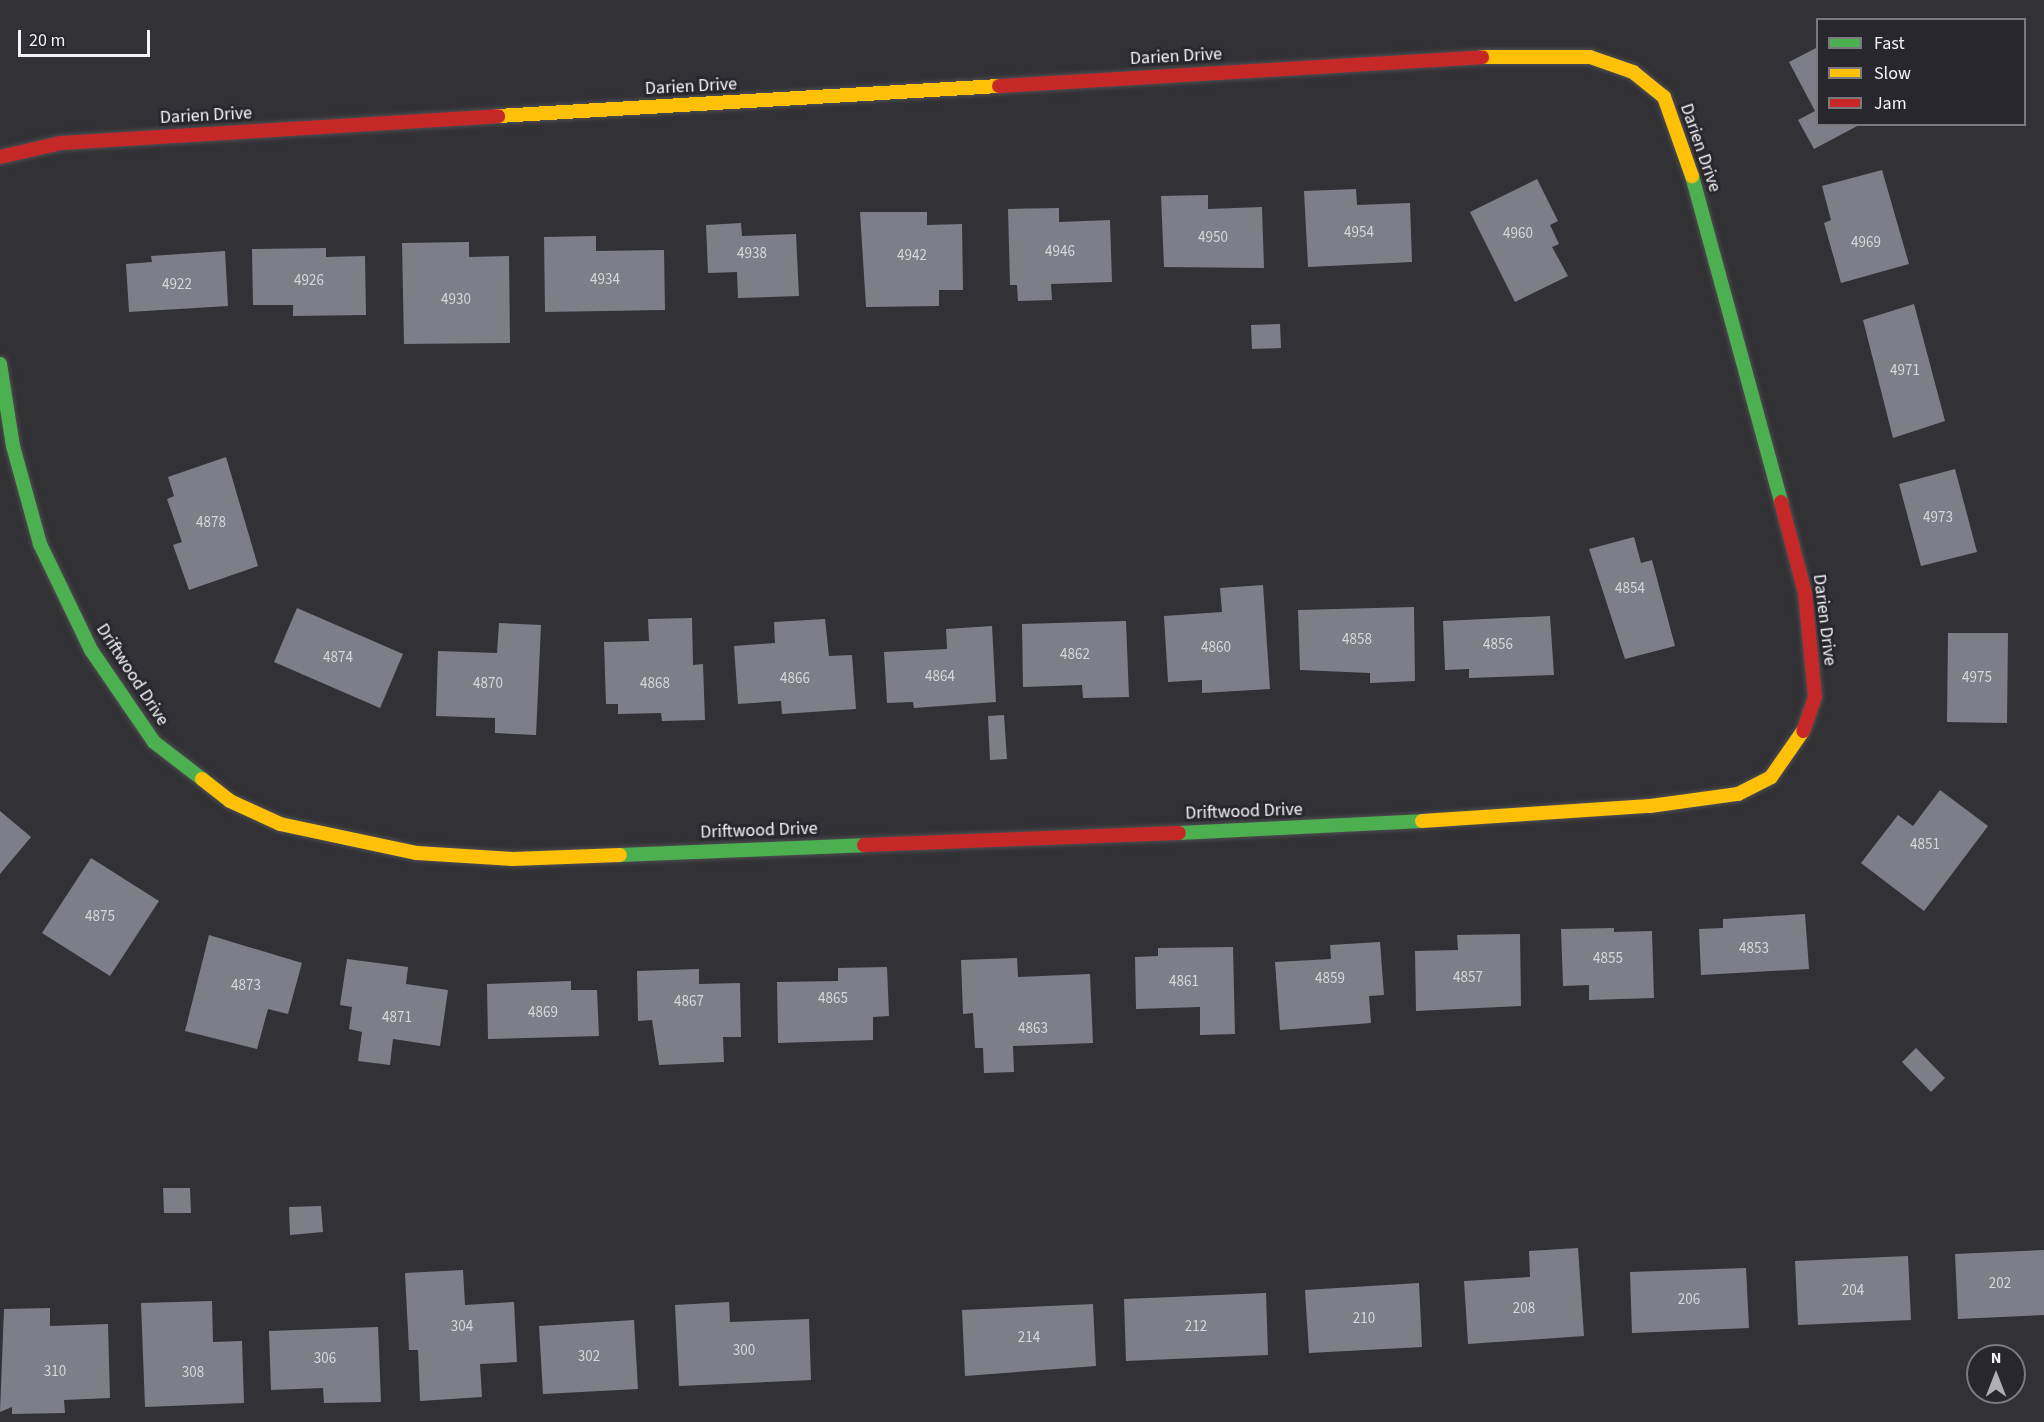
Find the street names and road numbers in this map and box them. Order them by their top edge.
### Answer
street label: Darien Drive [1129,44,1223,70]
street label: Darien Drive [644,74,738,100]
street label: Darien Drive [1675,101,1725,195]
street label: Darien Drive [159,103,253,129]
street label: Darien Drive [1808,573,1840,667]
street label: Driftwood Drive [91,620,173,730]
street label: Driftwood Drive [1185,799,1303,825]
street label: Driftwood Drive [700,818,818,844]

